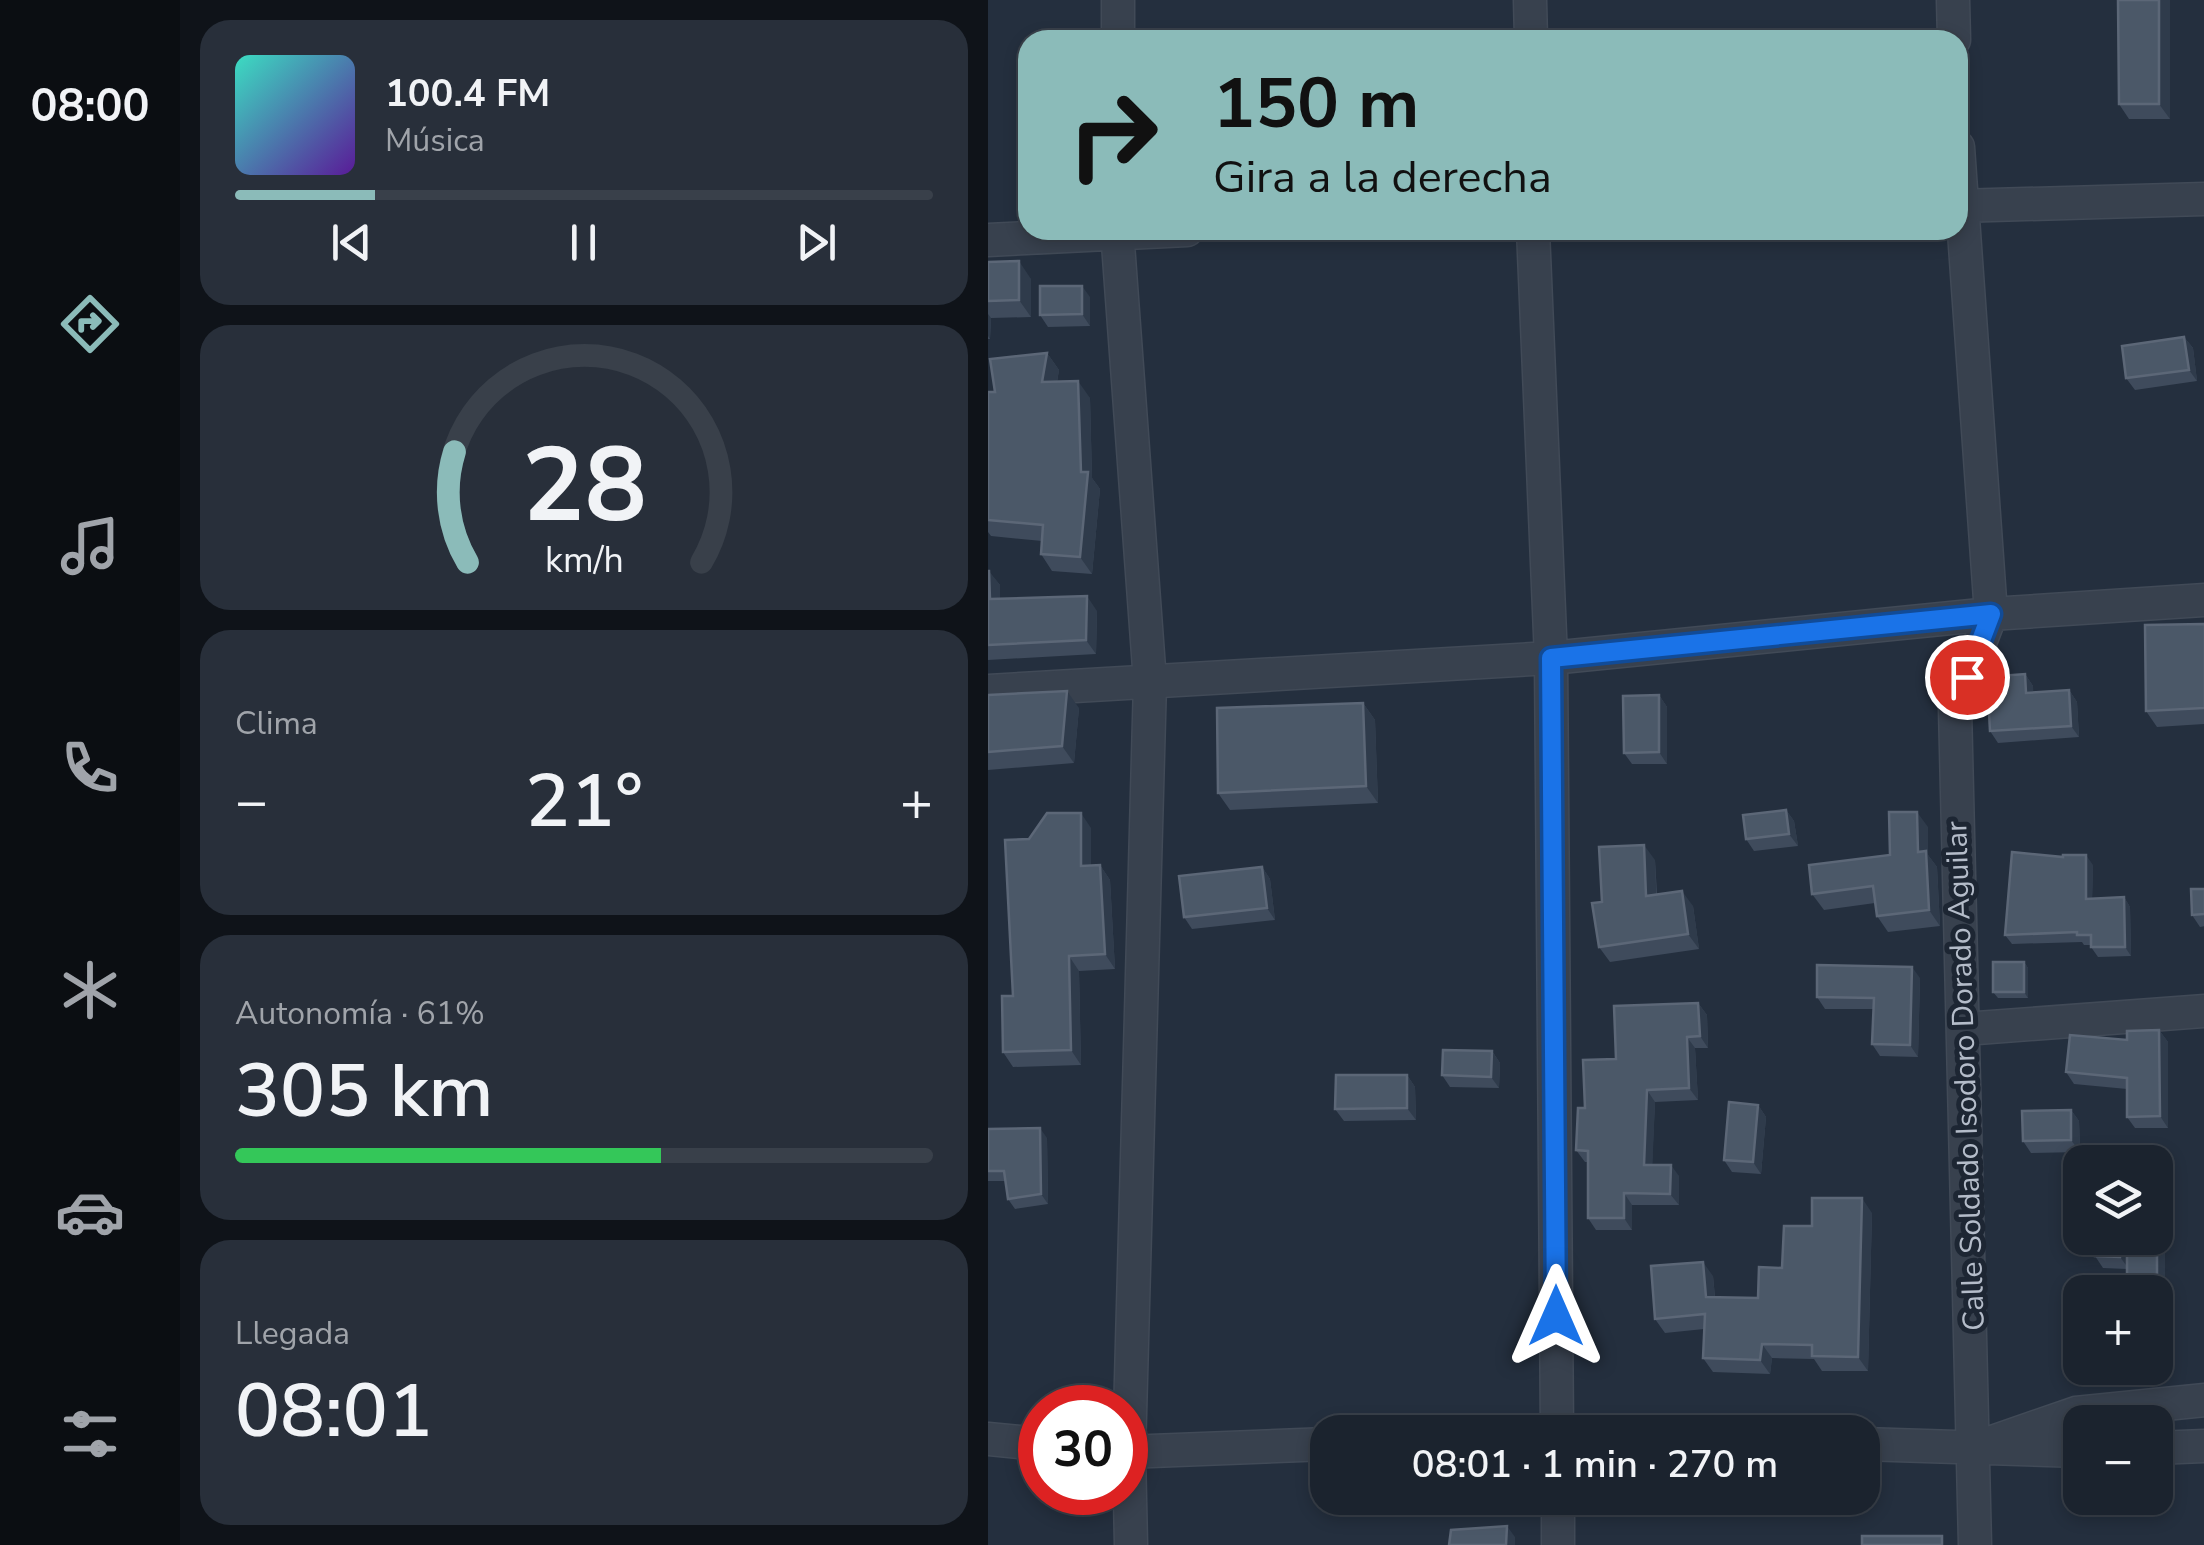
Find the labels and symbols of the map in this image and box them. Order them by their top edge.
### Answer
pin [1925,635,2010,720]
street label: Calle Soldado Isodoro Dorado Aguilar [1936,820,1995,1331]
position arrow [1504,1264,1608,1368]
speed limit sign: 30 [1018,1385,1148,1515]

